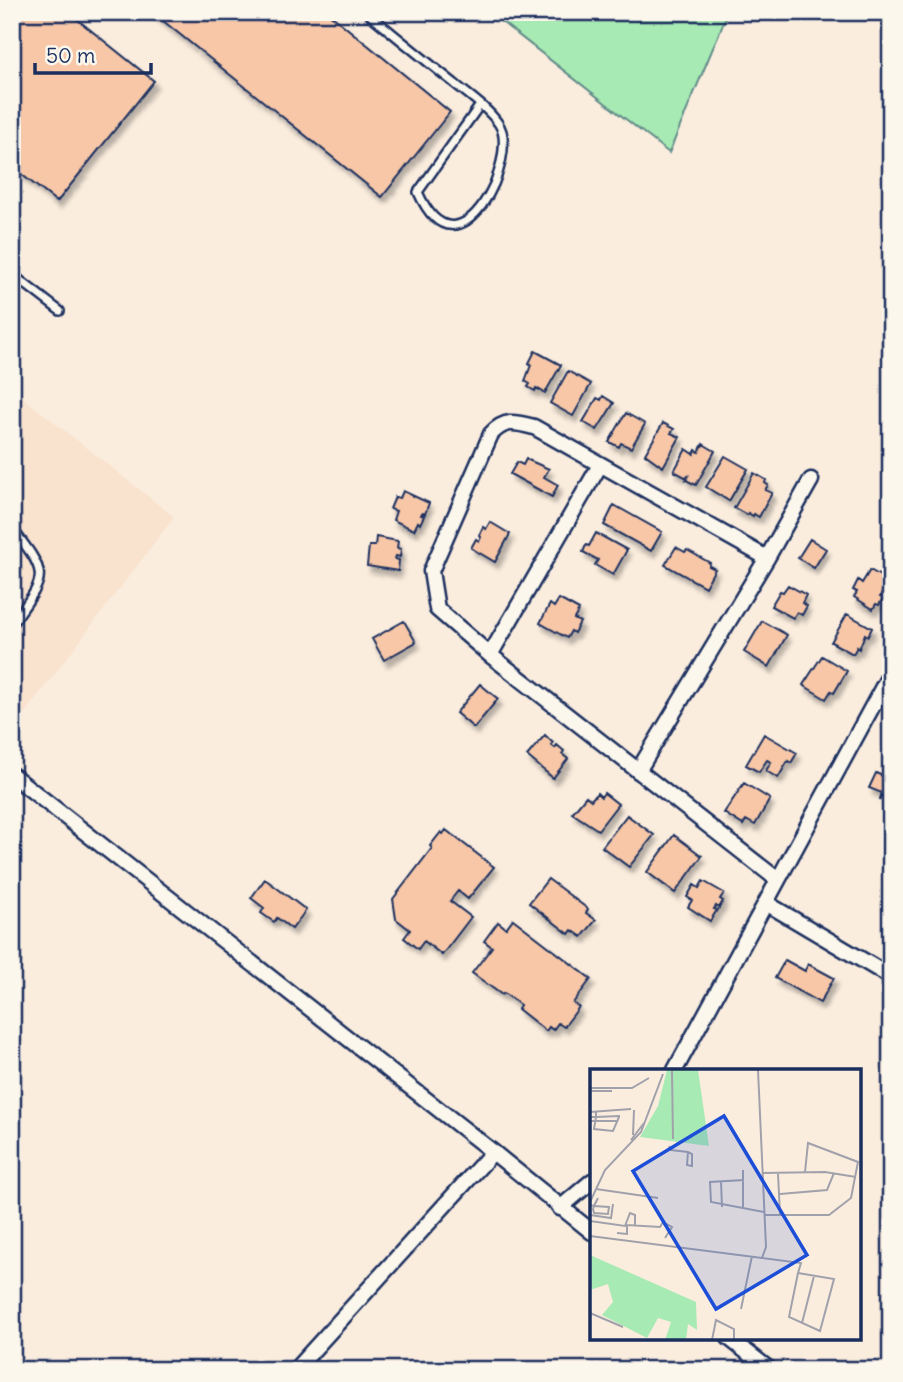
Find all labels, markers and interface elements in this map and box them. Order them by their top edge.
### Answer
scale bar [35,32,150,76]
text: 50 m [46,42,95,69]
inset map [590,1069,861,1340]

